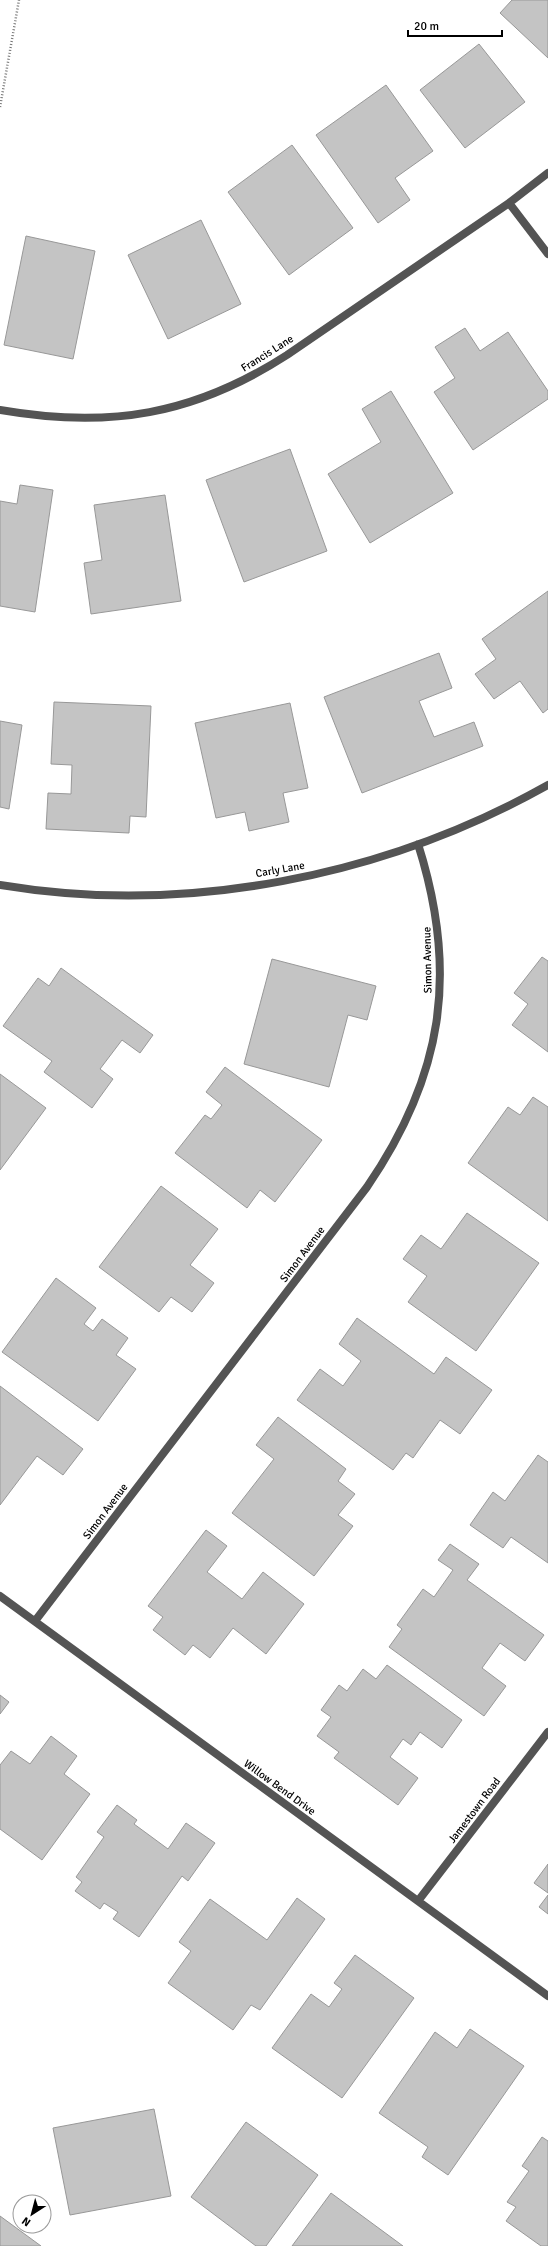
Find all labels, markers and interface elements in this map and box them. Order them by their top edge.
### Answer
scale bar [408,12,502,38]
text: 20 m [414,19,439,34]
street label: Francis Lane [239,332,296,375]
street label: Carly Lane [255,859,306,880]
street label: Simon Avenue [420,927,435,993]
street label: Simon Avenue [277,1224,328,1285]
street label: Simon Avenue [80,1481,131,1542]
street label: Willow Bend Drive [241,1757,318,1818]
street label: Jamestown Road [446,1775,503,1846]
north arrow [12,2194,52,2234]
text: N [19,2214,33,2229]

